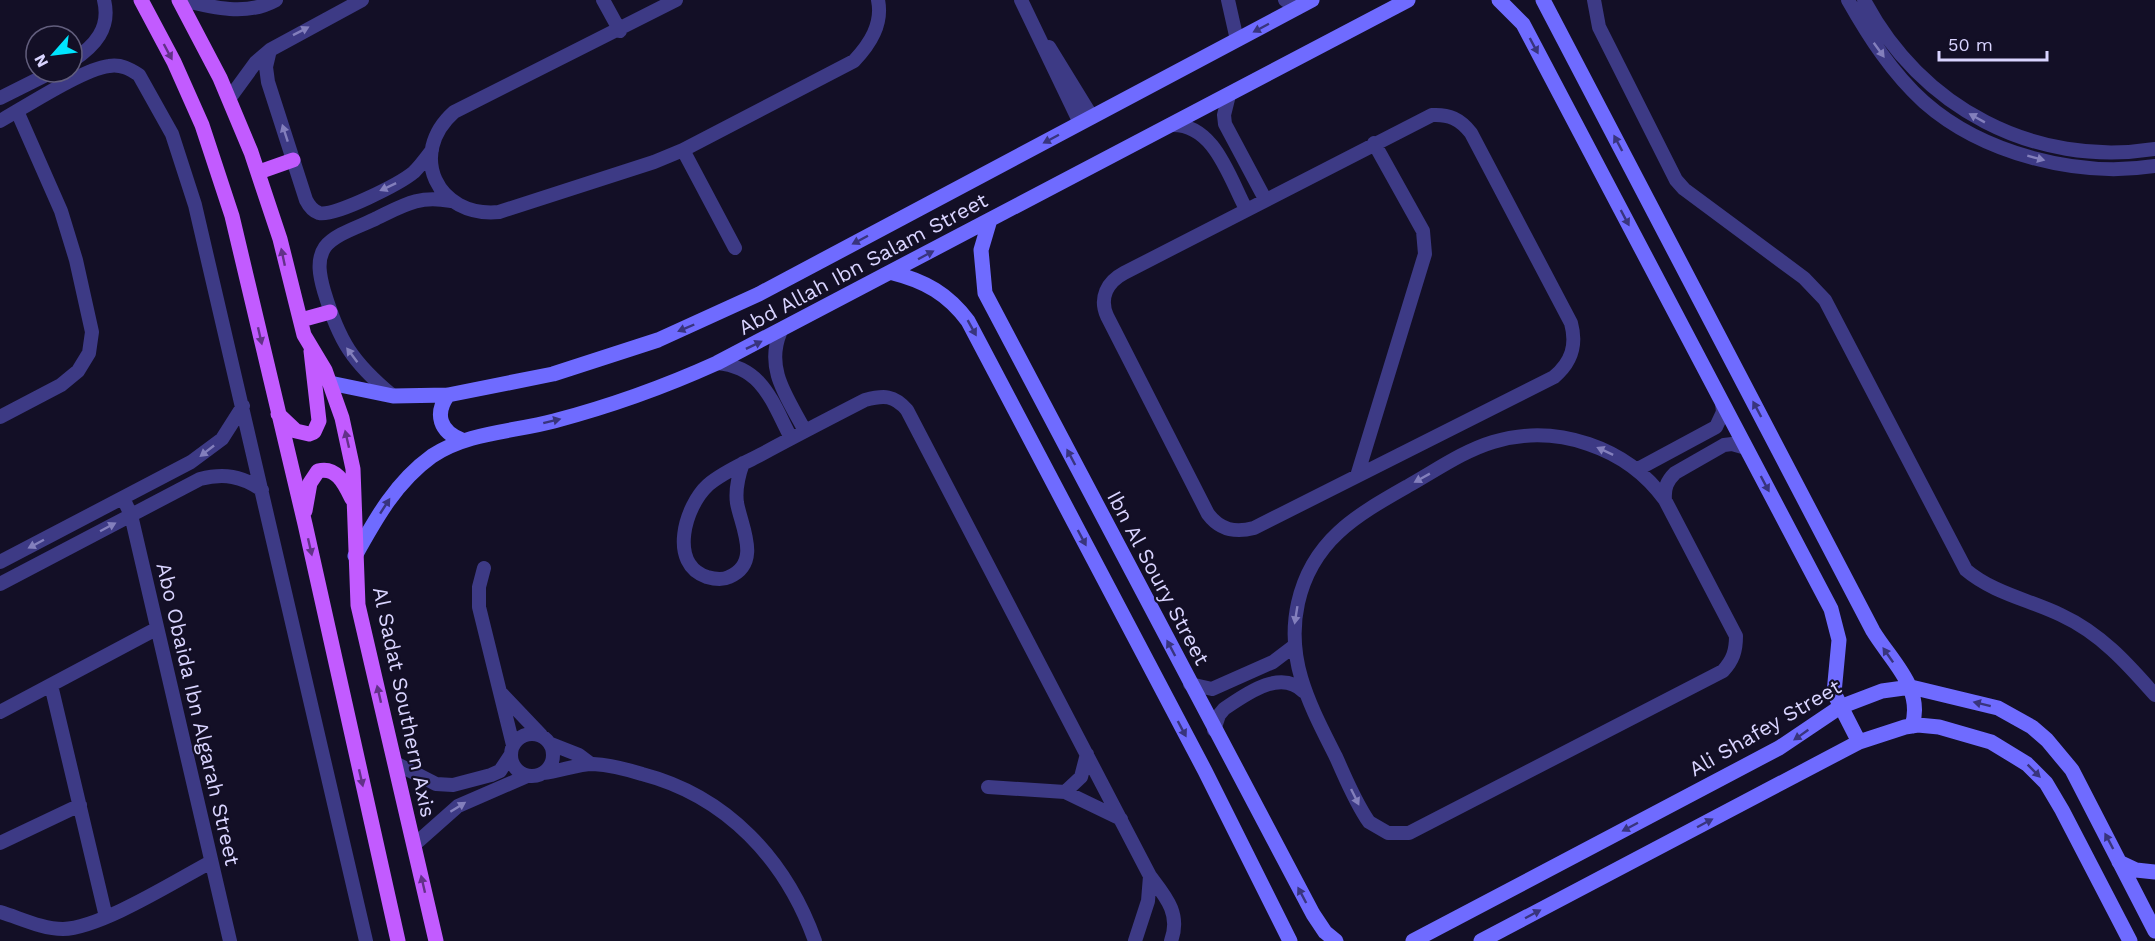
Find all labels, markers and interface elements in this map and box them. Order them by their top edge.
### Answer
one-way arrow [1252,23,1269,32]
north arrow [24,24,84,84]
scale bar [1939,24,2047,62]
one-way arrow [293,26,310,36]
text: 50 m [1948,34,1993,55]
one-way arrow [1529,37,1539,54]
one-way arrow [1873,41,1885,57]
one-way arrow [163,43,173,61]
text: N [30,51,52,71]
one-way arrow [1968,114,1985,124]
one-way arrow [279,124,289,142]
one-way arrow [1042,133,1060,143]
one-way arrow [1613,134,1623,152]
one-way arrow [2027,153,2045,163]
one-way arrow [380,182,397,191]
street label: Abd Allah Ibn Salam Street [734,187,992,340]
one-way arrow [1620,210,1630,227]
one-way arrow [852,235,869,245]
one-way arrow [278,247,287,266]
one-way arrow [918,250,935,260]
one-way arrow [967,320,977,337]
one-way arrow [678,323,695,332]
one-way arrow [256,327,266,346]
one-way arrow [745,341,762,350]
one-way arrow [346,347,358,363]
one-way arrow [1752,400,1762,417]
one-way arrow [543,416,561,426]
one-way arrow [342,430,352,449]
one-way arrow [199,445,215,457]
one-way arrow [1595,446,1613,456]
one-way arrow [1066,448,1076,465]
one-way arrow [1413,473,1430,483]
one-way arrow [1760,475,1770,492]
street label: Ibn Al Soury Street [1102,486,1215,669]
one-way arrow [379,497,390,514]
one-way arrow [99,522,116,532]
one-way arrow [1077,530,1087,547]
one-way arrow [305,537,315,556]
one-way arrow [27,539,44,549]
street label: Abo Obaida Ibn Algarah Street [151,560,246,868]
street label: Al Sadat Southern Axis [368,584,441,819]
one-way arrow [1291,605,1300,624]
one-way arrow [1166,639,1176,656]
one-way arrow [1882,647,1894,663]
street label: Ali Shafey Street [1684,674,1845,781]
one-way arrow [374,684,383,703]
one-way arrow [1973,699,1991,709]
one-way arrow [1177,720,1187,738]
one-way arrow [1794,729,1810,741]
one-way arrow [2027,764,2041,779]
one-way arrow [357,769,367,787]
one-way arrow [1350,788,1360,805]
one-way arrow [450,801,467,812]
one-way arrow [1697,818,1714,828]
one-way arrow [1621,822,1638,832]
one-way arrow [2104,833,2114,850]
one-way arrow [418,874,427,893]
one-way arrow [1297,886,1307,903]
one-way arrow [1524,909,1541,919]

